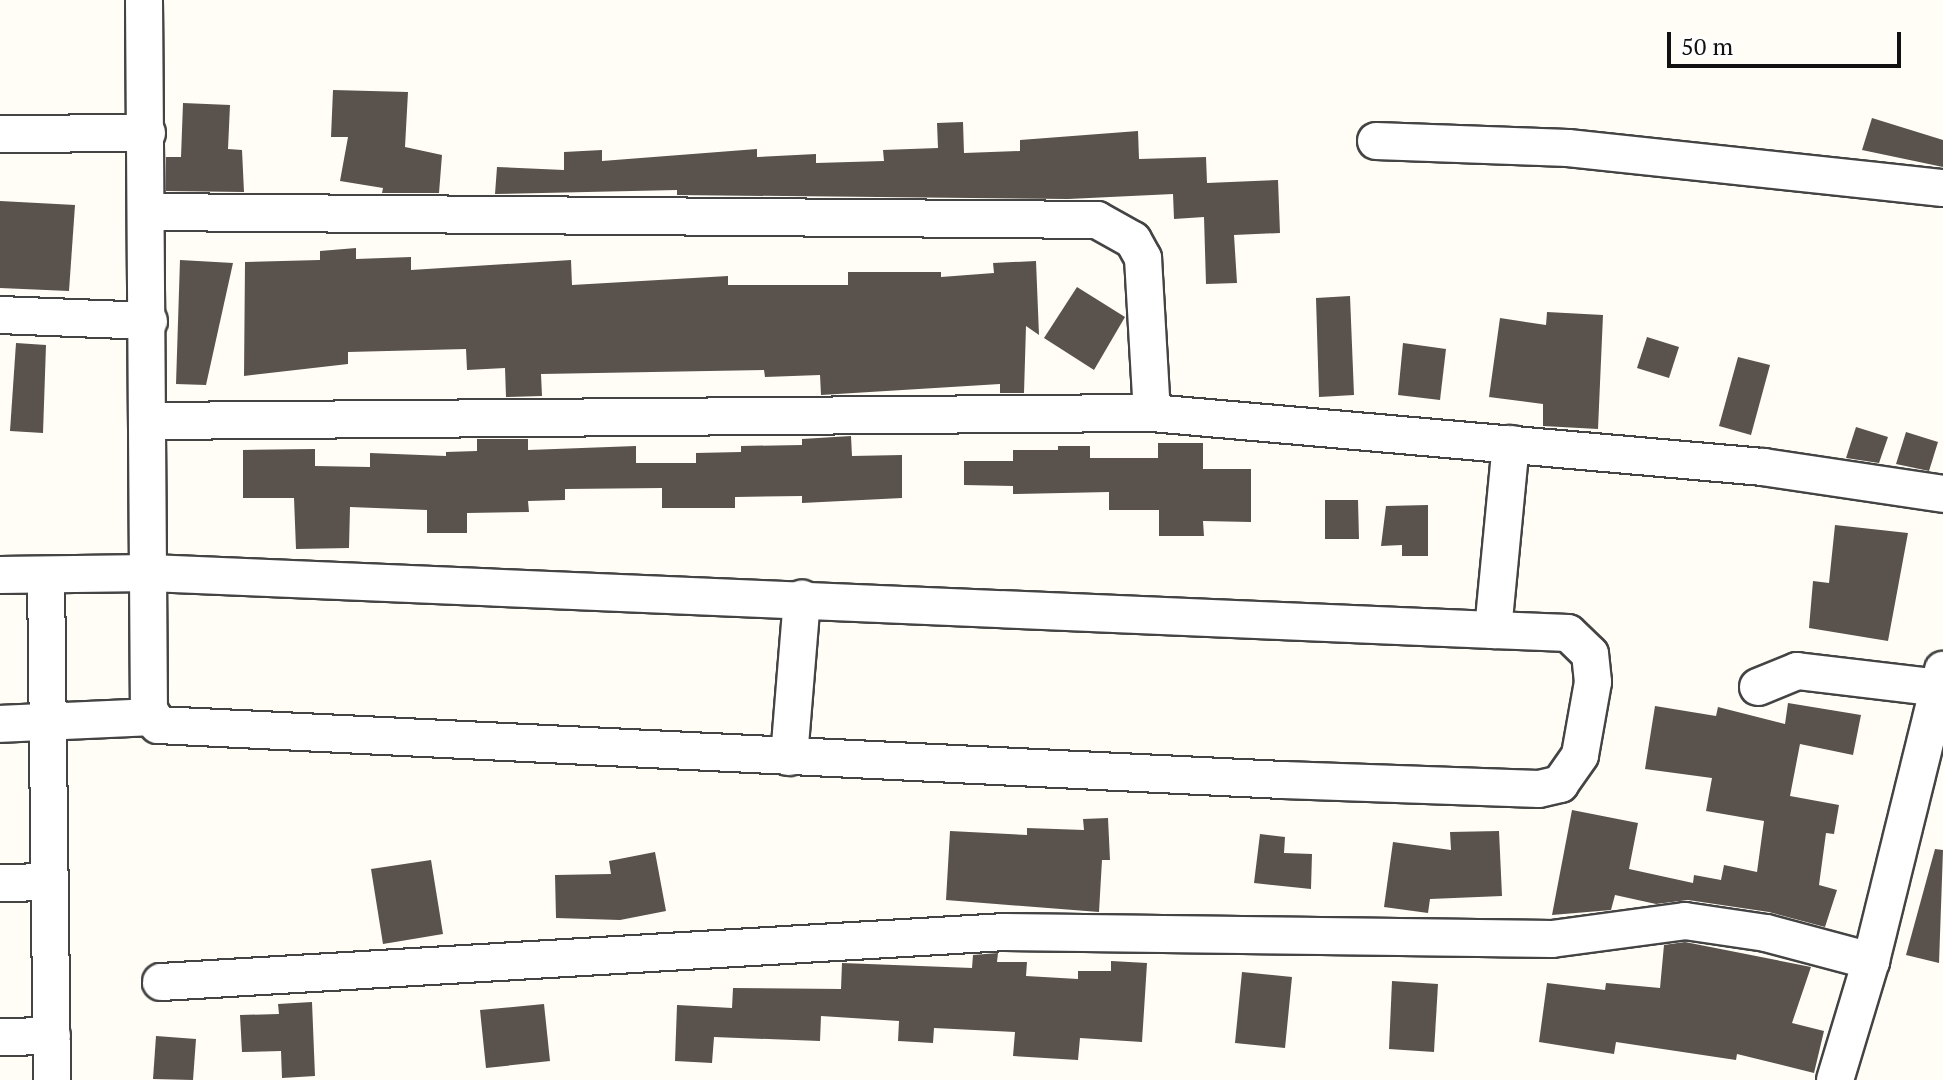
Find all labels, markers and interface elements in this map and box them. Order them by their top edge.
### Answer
scale bar [1671,16,1905,66]
text: 50 m [1681,30,1733,62]

